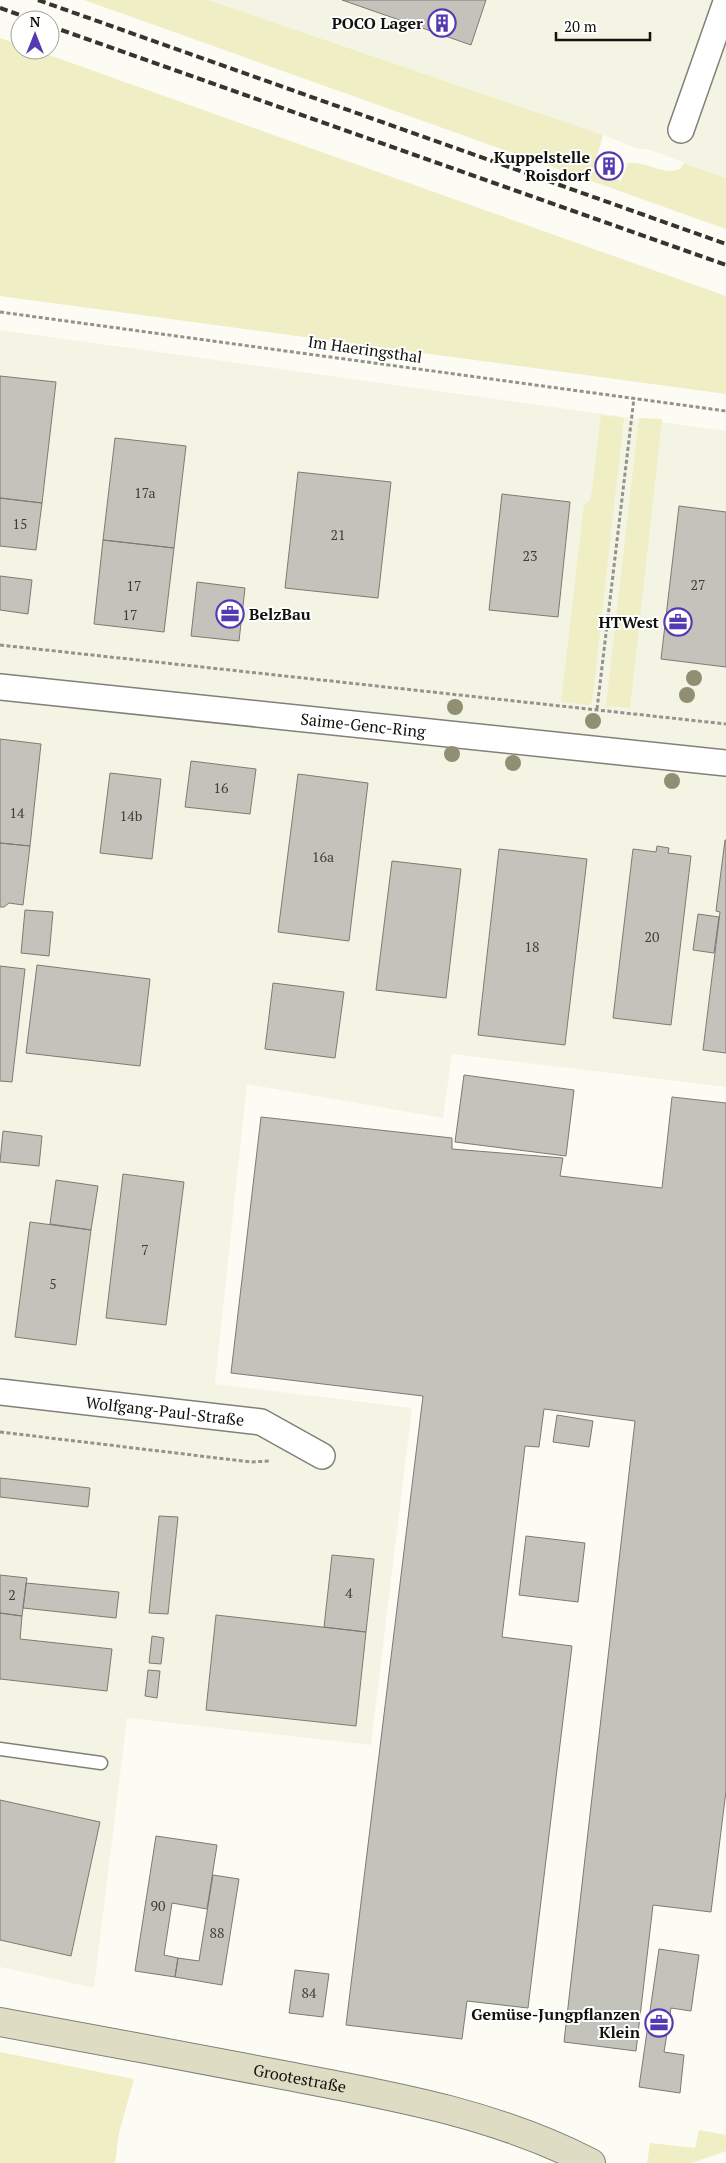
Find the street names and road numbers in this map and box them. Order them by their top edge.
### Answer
street label: Im Haeringsthal [306,330,424,368]
street label: Saime-Genc-Ring [299,708,427,743]
street label: Wolfgang-Paul-Straße [84,1391,245,1431]
street label: Grootestraße [252,2059,348,2098]

